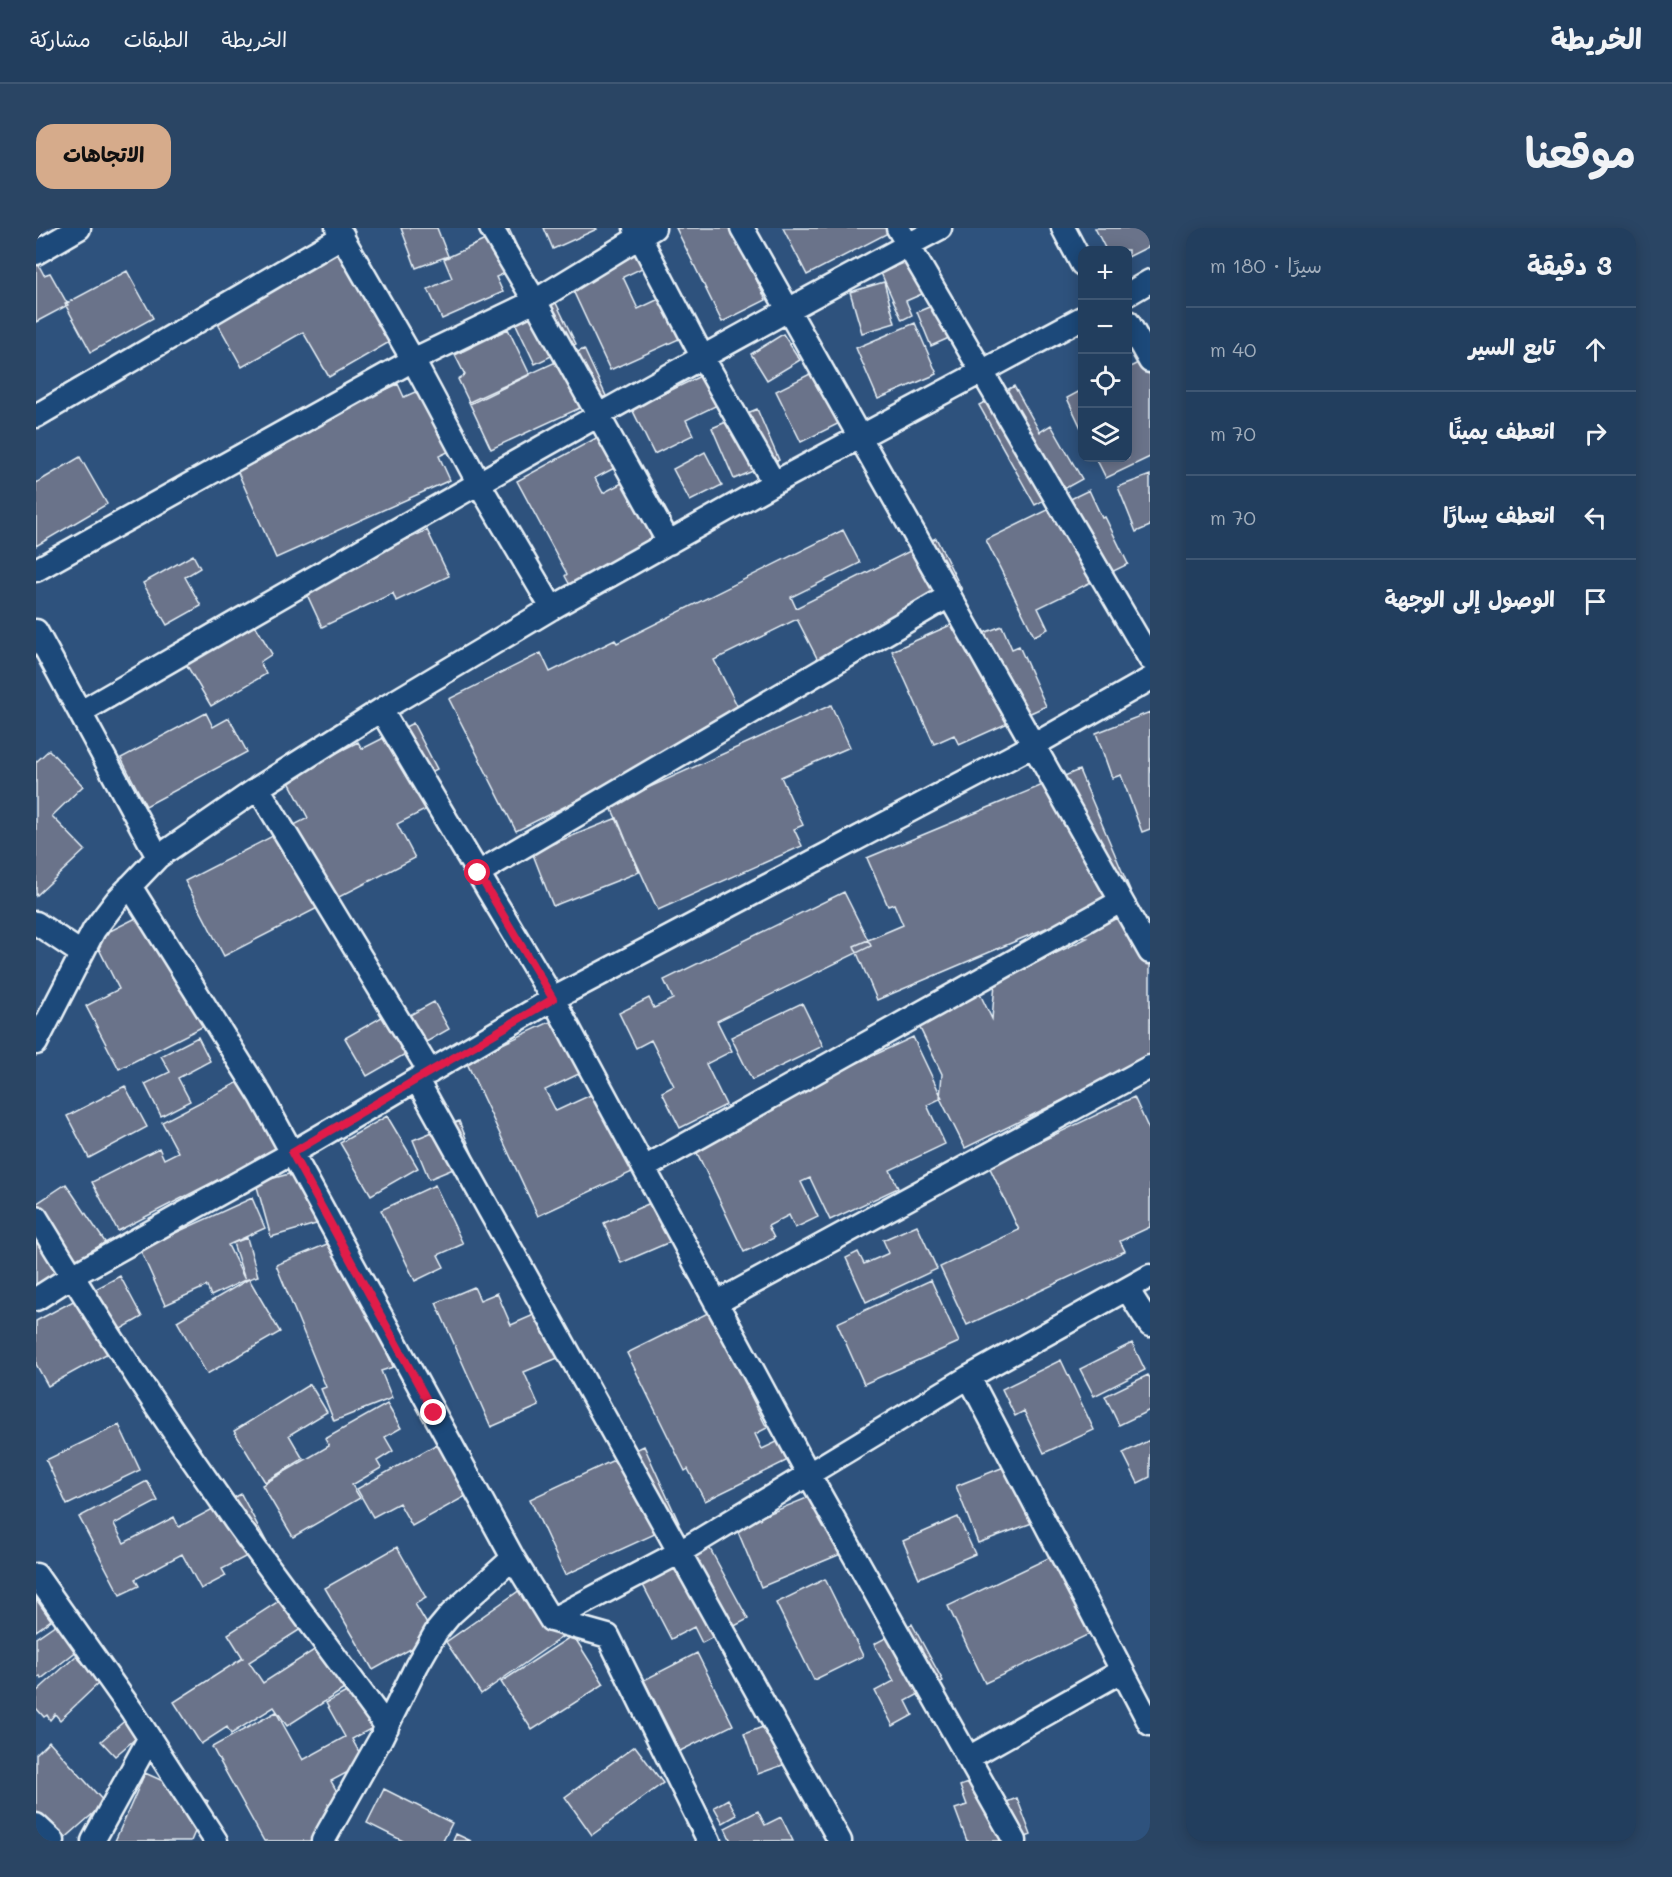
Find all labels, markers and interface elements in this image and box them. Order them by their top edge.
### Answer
text: الخريطة [1551,20,1642,56]
text: مشاركة [30,25,91,52]
text: الطبقات [124,25,189,52]
text: الخريطة [222,25,287,52]
button: الاتجاهات [36,124,171,189]
text: موقعنا [1525,124,1636,179]
map controls [1078,246,1132,462]
button: + [1078,246,1132,300]
text: 3 دقيقة [1527,248,1612,282]
text: سيرًا · 180 m [1210,252,1322,278]
button: − [1078,300,1132,354]
text: تابع السير [1469,332,1555,361]
icon: ahead [1579,333,1612,366]
text: 40 m [1210,336,1256,362]
button: locate [1078,354,1132,408]
button: layers [1078,408,1132,462]
text: انعطف يمينًا [1449,416,1555,445]
icon: right [1579,417,1612,450]
text: 70 m [1210,420,1256,446]
text: انعطف يسارًا [1443,500,1555,529]
icon: left [1579,501,1612,534]
text: 70 m [1210,504,1256,530]
text: الوصول إلى الوجهة [1384,584,1555,613]
icon: arrive [1579,585,1612,618]
route start [464,859,490,885]
route end [420,1399,446,1425]

